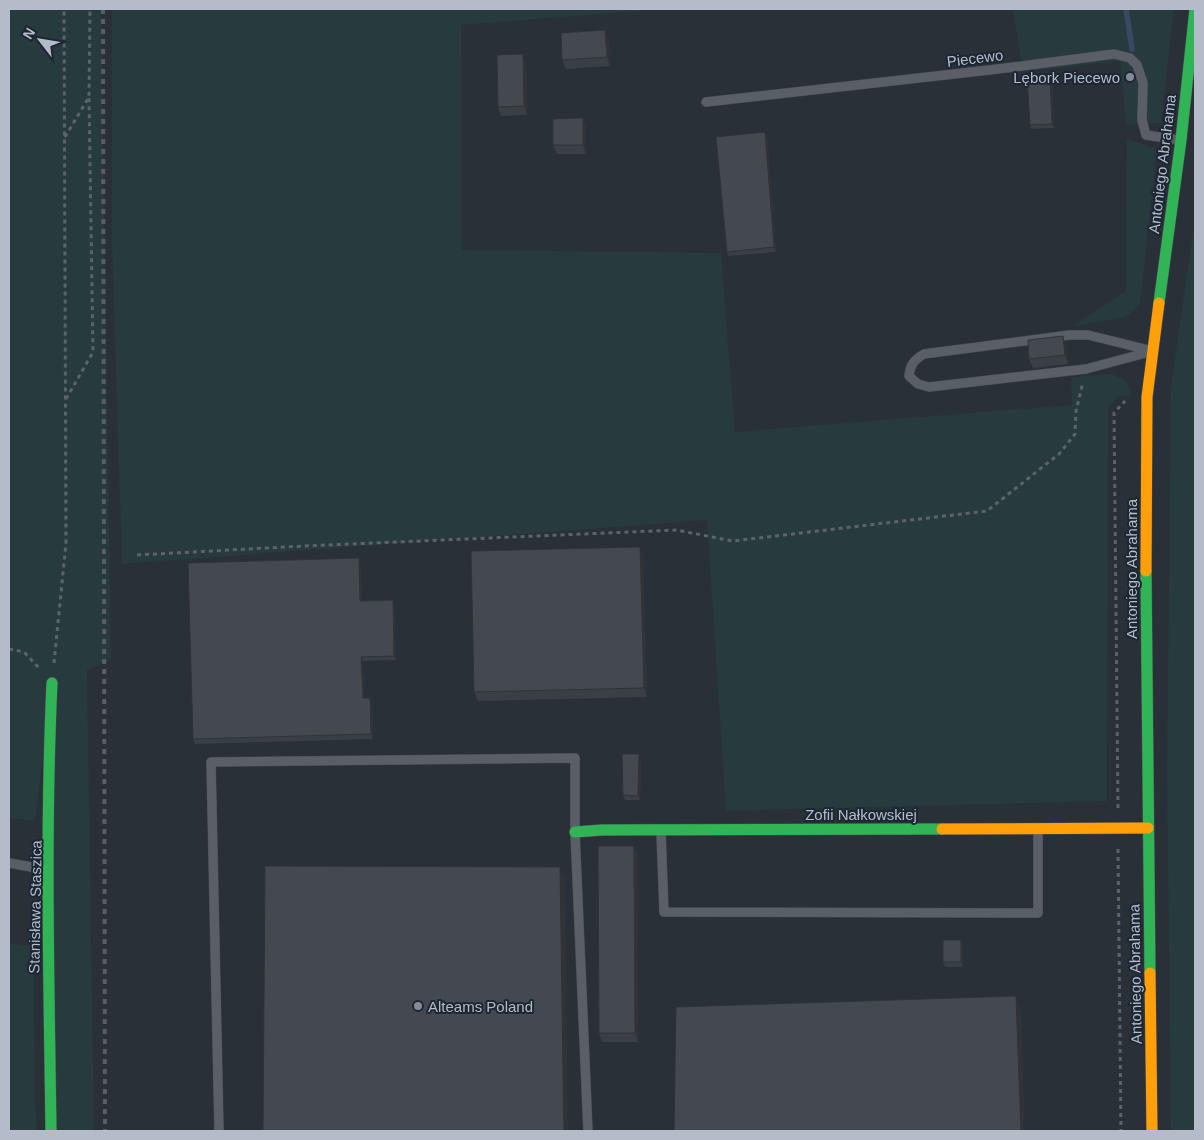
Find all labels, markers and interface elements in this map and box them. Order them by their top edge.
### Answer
north arrow [15,15,65,65]
text: N [19,25,38,42]
street label: Piecewo [946,46,1004,70]
place label: Lębork Piecewo [1013,69,1120,86]
marker: Lębork Piecewo [1124,71,1136,83]
street label: Antoniego Abrahama [1145,93,1179,235]
street label: Antoniego Abrahama [1123,498,1140,639]
street label: Zofii Nałkowskiej [805,806,917,823]
street label: Stanisława Staszica [25,840,45,974]
street label: Antoniego Abrahama [1125,903,1145,1044]
place label: Alteams Poland [428,998,533,1015]
marker: Alteams Poland [412,1000,424,1012]

